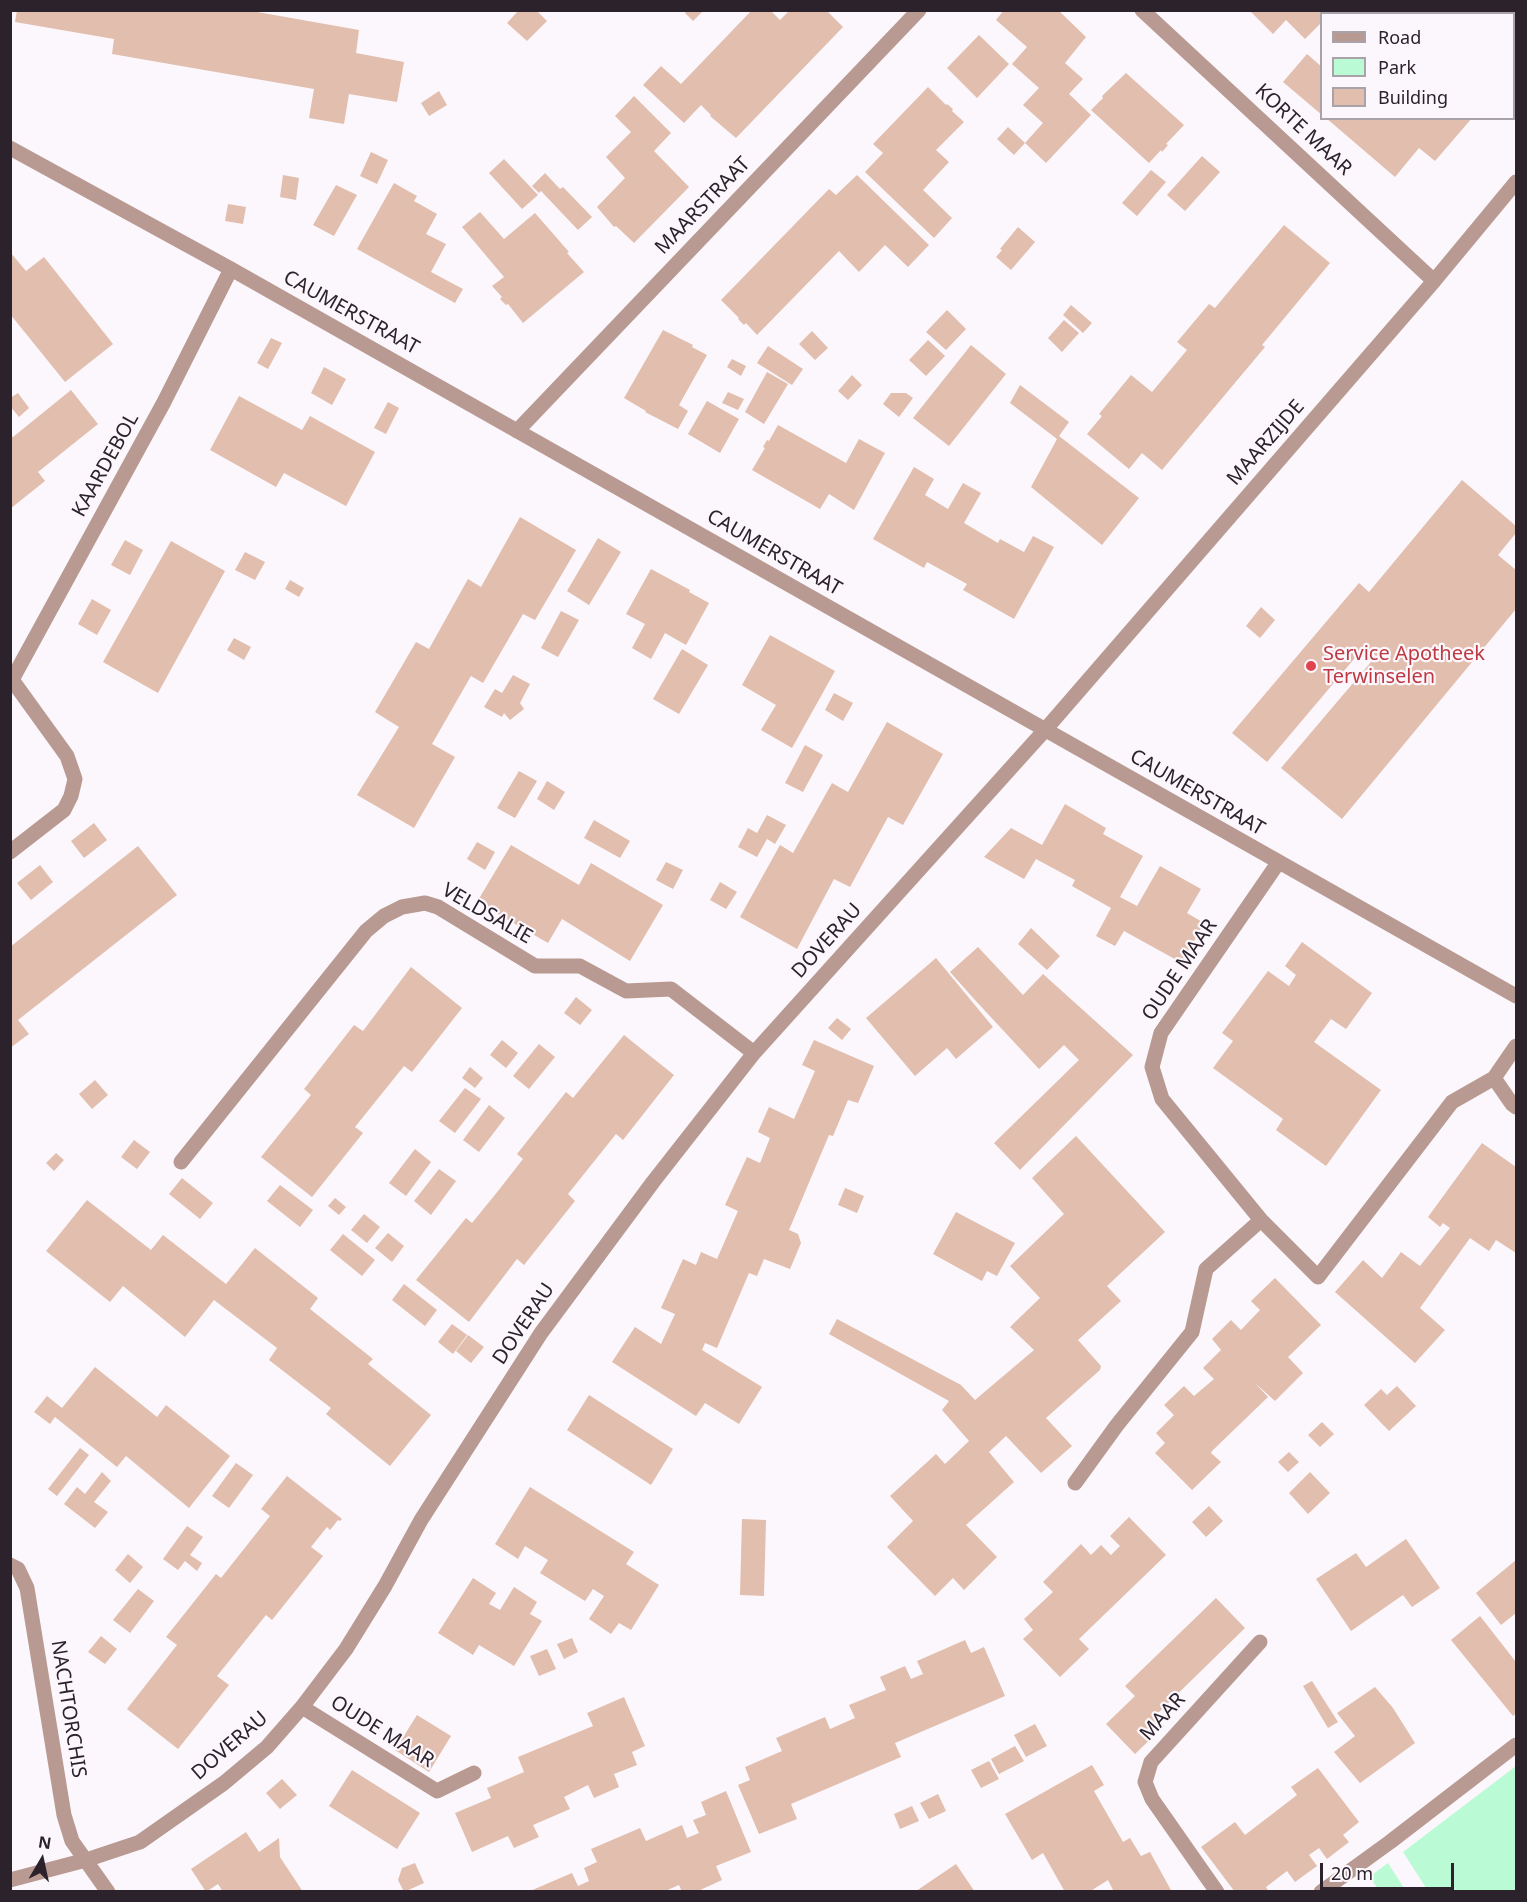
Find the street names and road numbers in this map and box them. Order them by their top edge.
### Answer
street label: KORTE MAAR [1250,79,1356,181]
street label: MAARSTRAAT [651,152,755,260]
street label: CAUMERSTRAAT [279,266,423,360]
street label: MAARZIJDE [1222,395,1310,491]
street label: KAARDEBOL [68,409,144,521]
street label: CAUMERSTRAAT [702,505,846,601]
street label: CAUMERSTRAAT [1125,745,1269,841]
street label: VELDSALIE [438,879,536,949]
street label: DOVERAU [787,898,867,984]
street label: OUDE MAAR [1137,915,1223,1025]
street label: DOVERAU [488,1279,560,1369]
street label: NACHTORCHIS [45,1638,91,1780]
street label: MAAR [1135,1688,1191,1746]
street label: OUDE MAAR [326,1691,438,1773]
street label: DOVERAU [187,1706,273,1786]

